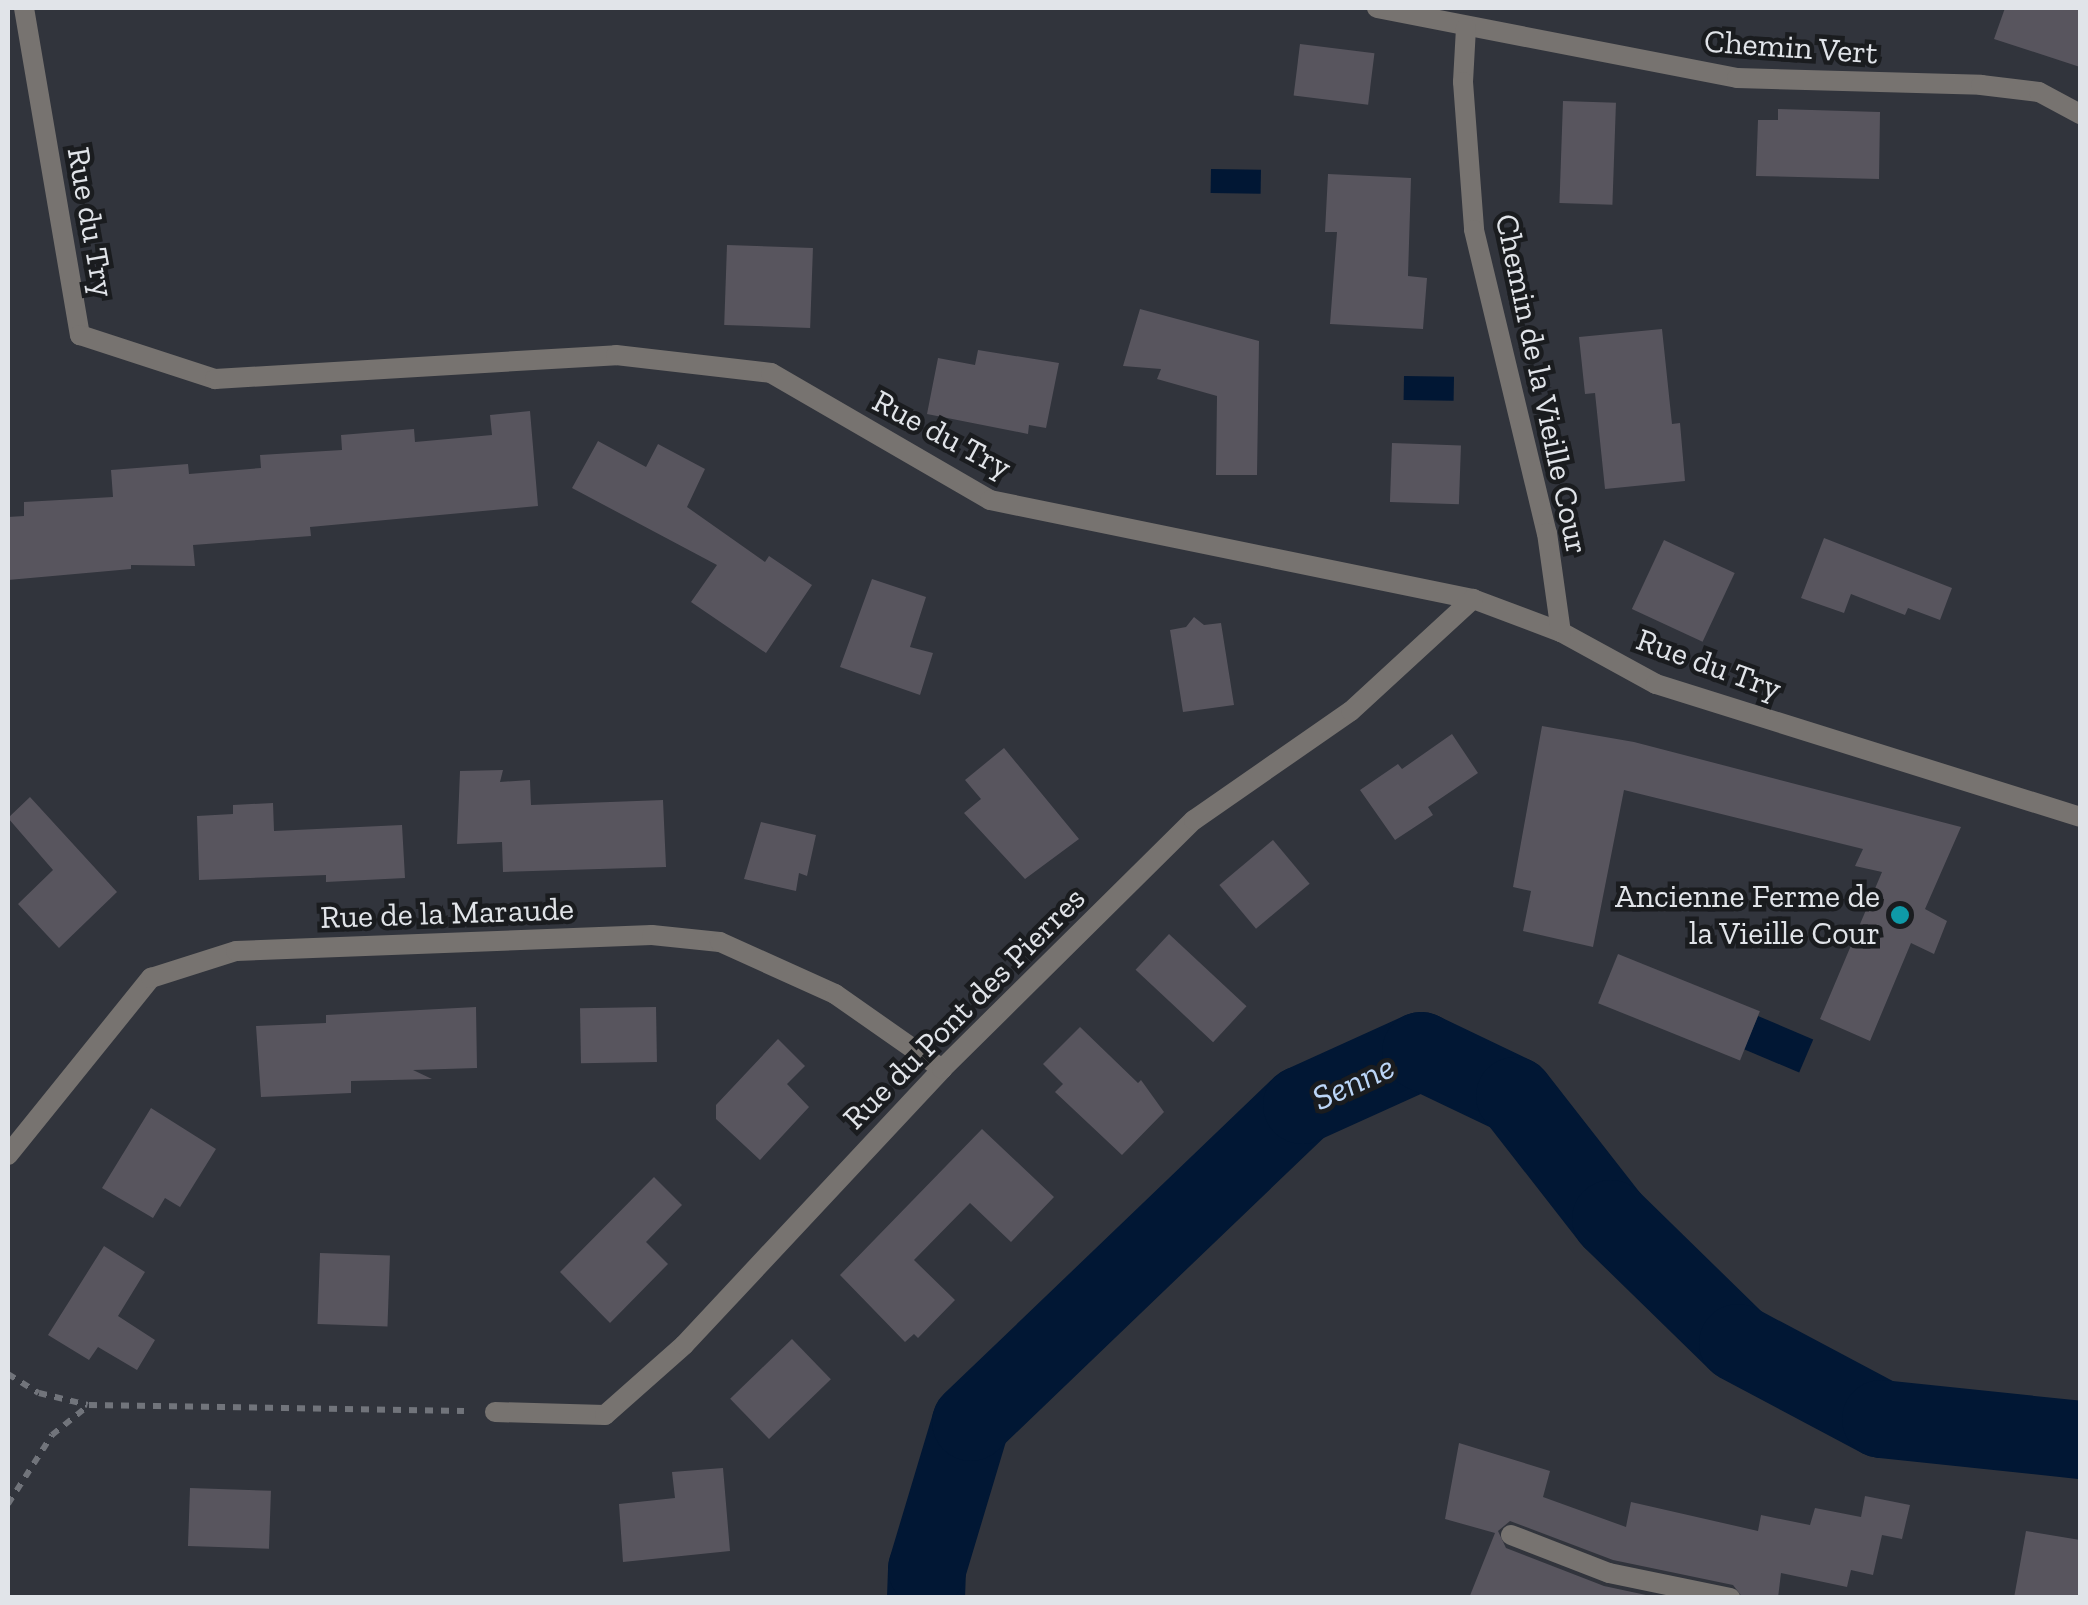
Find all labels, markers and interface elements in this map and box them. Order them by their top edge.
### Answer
street label: Chemin Vert [1702,22,1880,72]
street label: Rue du Try [59,144,123,300]
street label: Chemin de la Vieille Cour [1487,210,1597,558]
street label: Rue du Try [866,381,1018,487]
street label: Rue du Try [1631,620,1787,708]
place label: Ancienne Ferme de la Vieille Cour [1615,878,1880,953]
street label: Rue du Pont des Pierres [835,879,1093,1137]
street label: Rue de la Maraude [319,889,575,937]
marker: Ancienne Ferme de la Vieille Cour [1889,904,1911,926]
water label: Senne [1305,1045,1401,1119]

